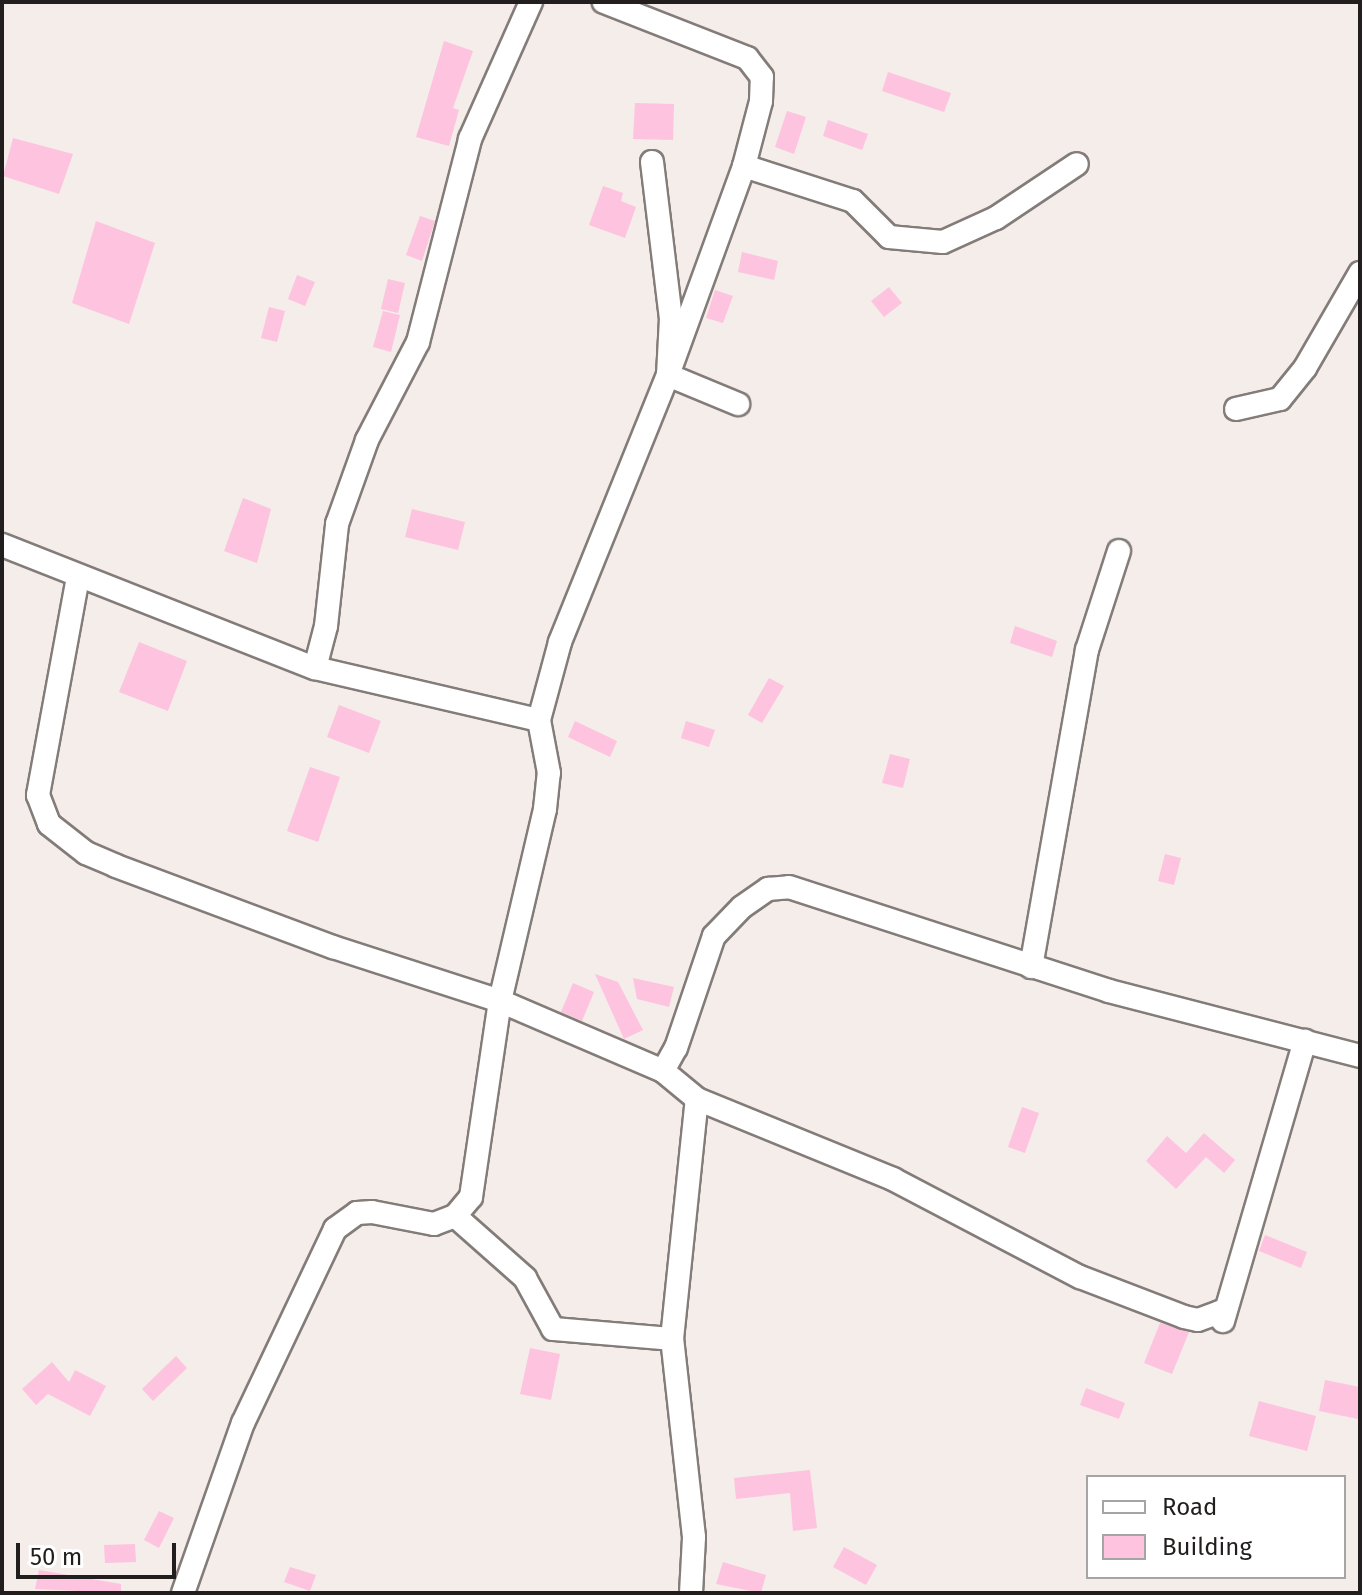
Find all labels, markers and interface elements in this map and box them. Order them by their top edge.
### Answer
legend [1086,1475,1346,1579]
text: Road [1162,1493,1217,1521]
scale bar [20,1527,180,1577]
text: Building [1162,1533,1252,1561]
text: 50 m [30,1543,82,1571]

